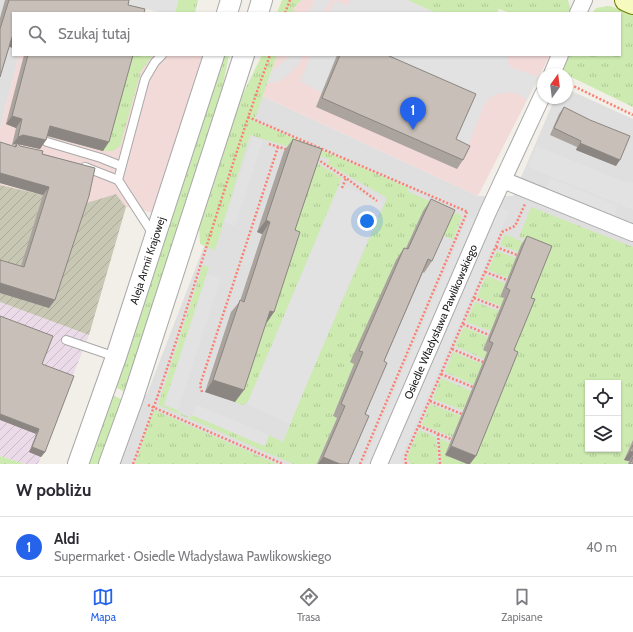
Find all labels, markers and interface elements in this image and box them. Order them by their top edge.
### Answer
search box [12,12,621,56]
icon: search [26,23,48,45]
text: Szukaj tutaj [58,25,130,43]
north arrow [537,68,573,104]
pin: 1 [400,97,426,130]
your location [357,211,377,231]
street label: Aleja Armii Krajowej [127,215,168,306]
street label: Osiedle Władysława Pawlikowskiego [401,242,480,401]
map controls [585,380,621,452]
button: locate [585,380,621,416]
button: layers [585,416,621,452]
text: W pobliżu [16,480,91,500]
text: Aldi [54,530,79,548]
text: 1 [27,539,31,555]
text: 40 m [586,539,617,555]
text: Supermarket · Osiedle Władysława Pawlikowskiego [54,548,331,564]
tab: Mapa [90,586,116,624]
tab: Trasa [297,586,320,624]
tab: Zapisane [501,586,543,624]

